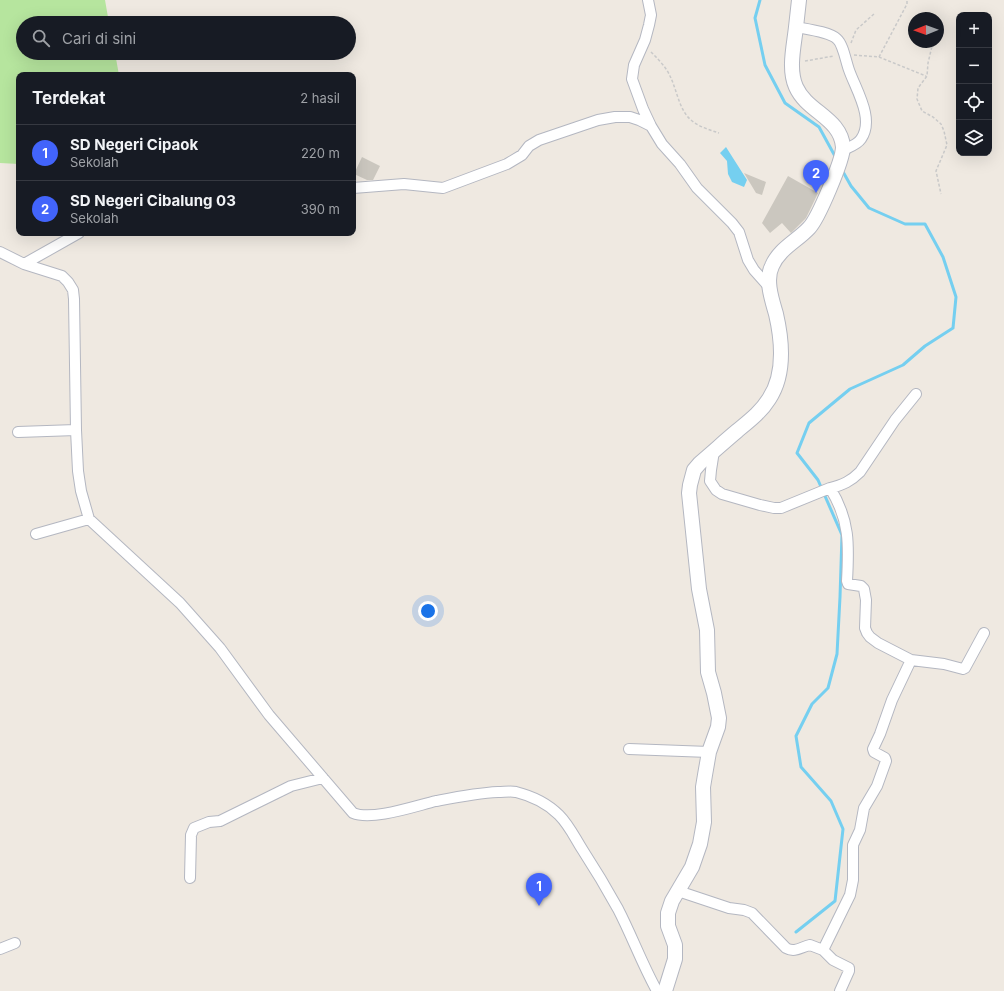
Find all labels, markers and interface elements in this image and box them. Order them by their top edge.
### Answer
north arrow [908,12,944,48]
map controls [956,12,992,156]
button: + [956,12,992,48]
search box [16,16,356,60]
icon: search [30,27,52,49]
text: Cari di sini [62,29,136,48]
button: − [956,48,992,84]
button: locate [956,84,992,120]
text: Terdekat [32,88,105,108]
text: 2 hasil [300,90,340,106]
button: layers [956,120,992,156]
text: SD Negeri Cipaok [70,135,198,154]
text: 1 [42,145,48,161]
text: 220 m [301,145,340,161]
text: Sekolah [70,154,119,170]
pin: 2 [803,160,829,193]
text: SD Negeri Cibalung 03 [70,191,236,210]
text: 2 [41,201,49,217]
text: 390 m [301,201,340,217]
text: Sekolah [70,210,119,226]
your location [418,601,438,621]
pin: 1 [526,873,552,906]

